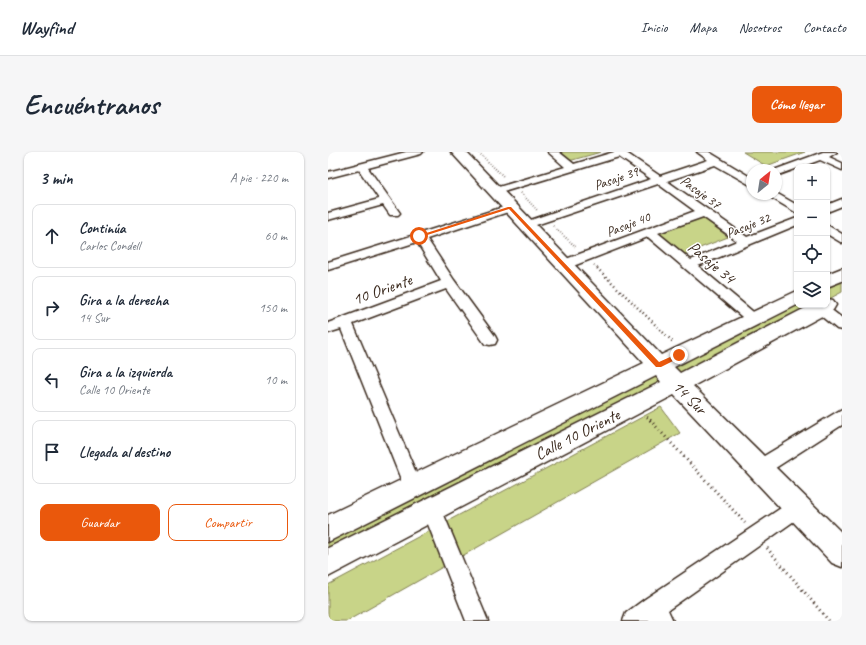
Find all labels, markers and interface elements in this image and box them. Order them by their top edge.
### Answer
text: Wayfind [20,16,73,40]
text: Inicio [641,19,668,36]
text: Mapa [690,19,717,36]
text: Nosotros [739,19,781,36]
text: Contacto [803,19,846,36]
button: Cómo llegar [752,86,842,123]
text: Encuéntranos [24,87,159,122]
street label: Pasaje 39 [592,162,642,194]
north arrow [746,164,782,200]
map controls [794,164,830,308]
button: + [794,164,830,200]
text: 3 min [40,168,73,189]
text: A pie · 220 m [230,170,288,186]
street label: Pasaje 37 [677,172,725,213]
button: − [794,200,830,236]
street label: Pasaje 40 [604,208,654,241]
street label: Pasaje 32 [724,208,774,242]
text: Continúa [79,219,126,238]
icon: ahead [41,225,63,247]
route start [410,227,428,245]
text: 60 m [265,228,287,244]
street label: Pasaje 34 [684,236,742,290]
button: locate [794,236,830,272]
text: Carlos Condell [79,238,140,254]
street label: 10 Oriente [350,269,416,310]
button: layers [794,272,830,308]
text: Gira a la derecha [79,291,168,310]
icon: right [41,297,63,319]
text: 150 m [259,300,287,316]
text: 14 Sur [79,310,109,326]
route end [670,346,688,364]
text: Gira a la izquierda [79,363,172,382]
icon: left [41,369,63,391]
text: 10 m [265,372,287,388]
street label: 14 Sur [668,376,712,420]
text: Calle 10 Oriente [79,382,150,398]
street label: Calle 10 Oriente [531,403,624,465]
icon: arrive [41,441,63,463]
text: Llegada al destino [79,443,170,462]
button: Guardar [40,504,160,541]
button: Compartir [168,504,288,541]

